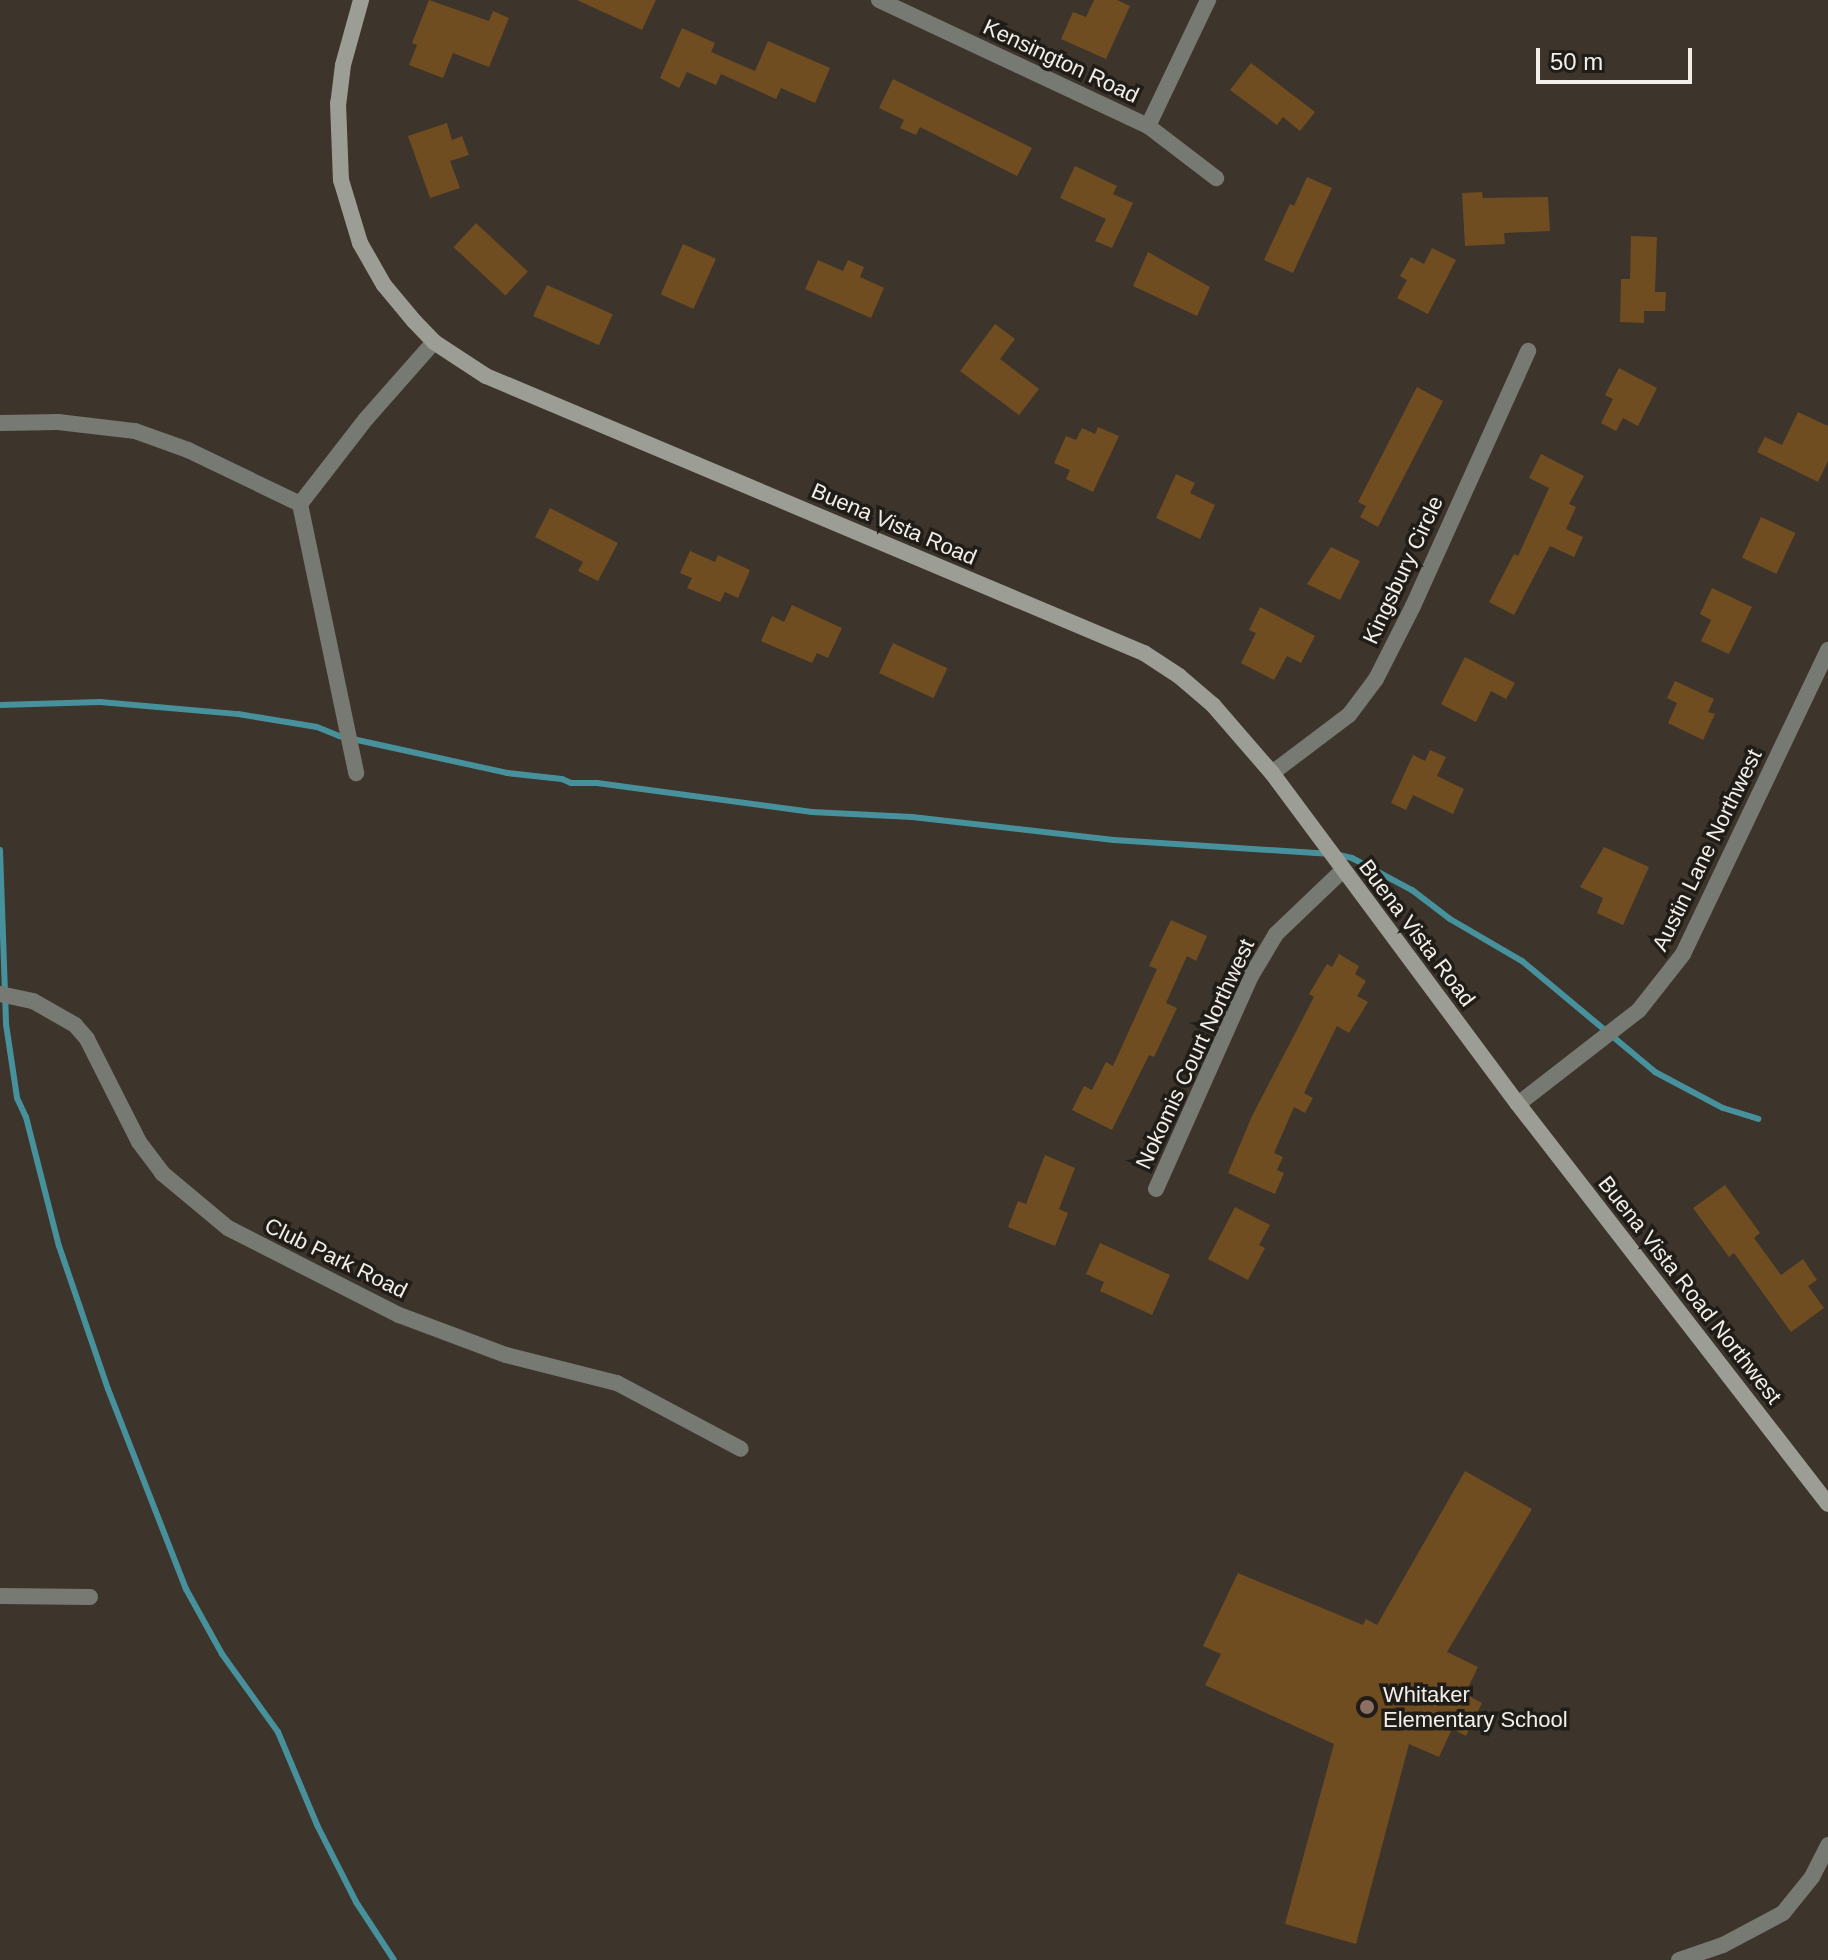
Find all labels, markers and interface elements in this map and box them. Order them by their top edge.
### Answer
street label: Kensington Road [979,13,1143,109]
scale bar [1540,32,1696,82]
text: 50 m [1550,48,1603,75]
street label: Buena Vista Road [807,477,981,571]
street label: Kingsbury Circle [1357,492,1449,648]
street label: Austin Lane Northwest [1647,745,1767,955]
street label: Buena Vista Road [1353,854,1481,1012]
street label: Nokomis Court Northwest [1130,935,1260,1173]
street label: Buena Vista Road Northwest [1593,1171,1787,1409]
street label: Club Park Road [260,1212,412,1304]
place label: Whitaker Elementary School [1383,1681,1568,1732]
marker: Whitaker Elementary School [1358,1698,1376,1716]

